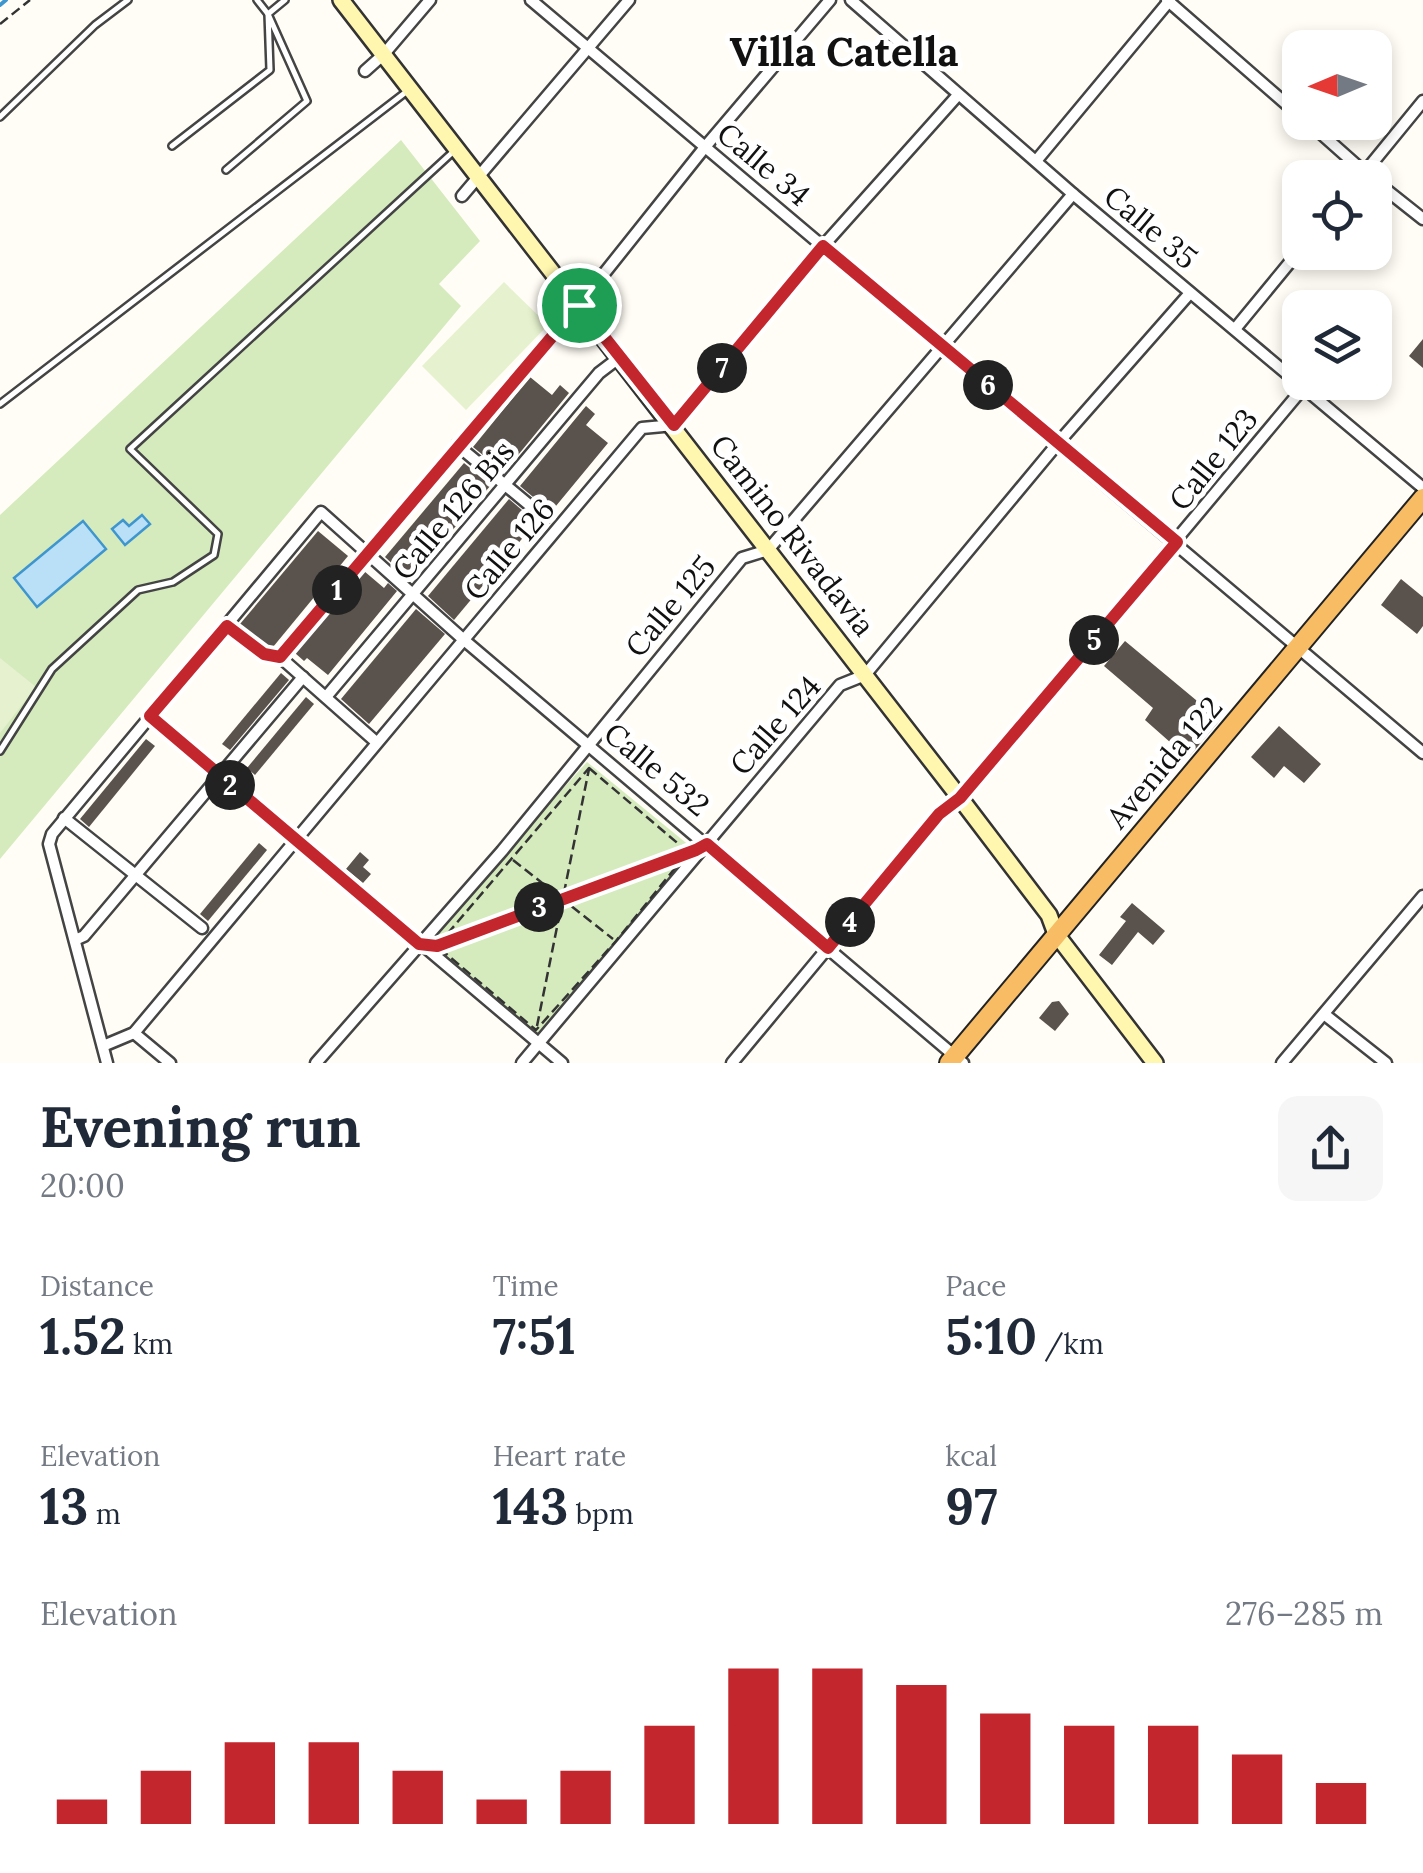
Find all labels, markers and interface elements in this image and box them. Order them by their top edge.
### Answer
district label: Villa Catella [729,26,959,77]
north arrow [1282,30,1392,140]
map controls [1282,30,1392,400]
street label: Calle 34 [710,114,818,214]
button: locate [1282,160,1392,270]
street label: Calle 35 [1097,177,1205,277]
pin [537,263,622,348]
icon: arrive [552,278,607,333]
button: layers [1282,290,1392,400]
pin: 7 [697,343,747,393]
text: 7 [715,350,729,386]
pin: 6 [963,360,1013,410]
text: 6 [980,367,996,403]
street label: Calle 123 [1160,400,1266,518]
street label: Camino Rivadavia [703,427,883,643]
street label: Calle 126 Bis [385,433,521,587]
street label: Calle 126 [456,491,562,607]
street label: Calle 125 [617,548,723,664]
pin: 1 [312,565,362,615]
text: 1 [331,572,343,608]
pin: 5 [1069,615,1119,665]
text: 5 [1086,622,1102,658]
street label: Calle 124 [721,667,829,783]
street label: Avenida 122 [1097,688,1230,836]
street label: Calle 532 [596,714,718,824]
pin: 2 [205,760,255,810]
text: 2 [223,767,237,803]
pin: 3 [514,882,564,932]
text: 3 [531,889,547,925]
pin: 4 [825,897,875,947]
text: 4 [842,904,858,940]
text: Evening run [40,1092,361,1162]
button: share [1278,1096,1383,1201]
text: 20:00 [40,1165,125,1206]
text: Distance [40,1268,154,1304]
text: Time [493,1268,559,1304]
text: Pace [945,1268,1006,1304]
text: 1.52 [40,1304,126,1368]
text: 7:51 [493,1304,576,1368]
text: 5:10 [945,1304,1037,1368]
text: km [126,1326,173,1362]
text: /km [1037,1326,1104,1362]
text: Elevation [40,1438,160,1474]
text: Heart rate [493,1438,626,1474]
text: kcal [945,1438,997,1474]
text: 13 [40,1474,88,1538]
text: 143 [493,1474,568,1538]
text: 97 [945,1474,998,1538]
text: m [88,1496,121,1532]
text: bpm [568,1496,634,1532]
text: Elevation [40,1593,177,1634]
text: 276–285 m [1225,1593,1383,1634]

